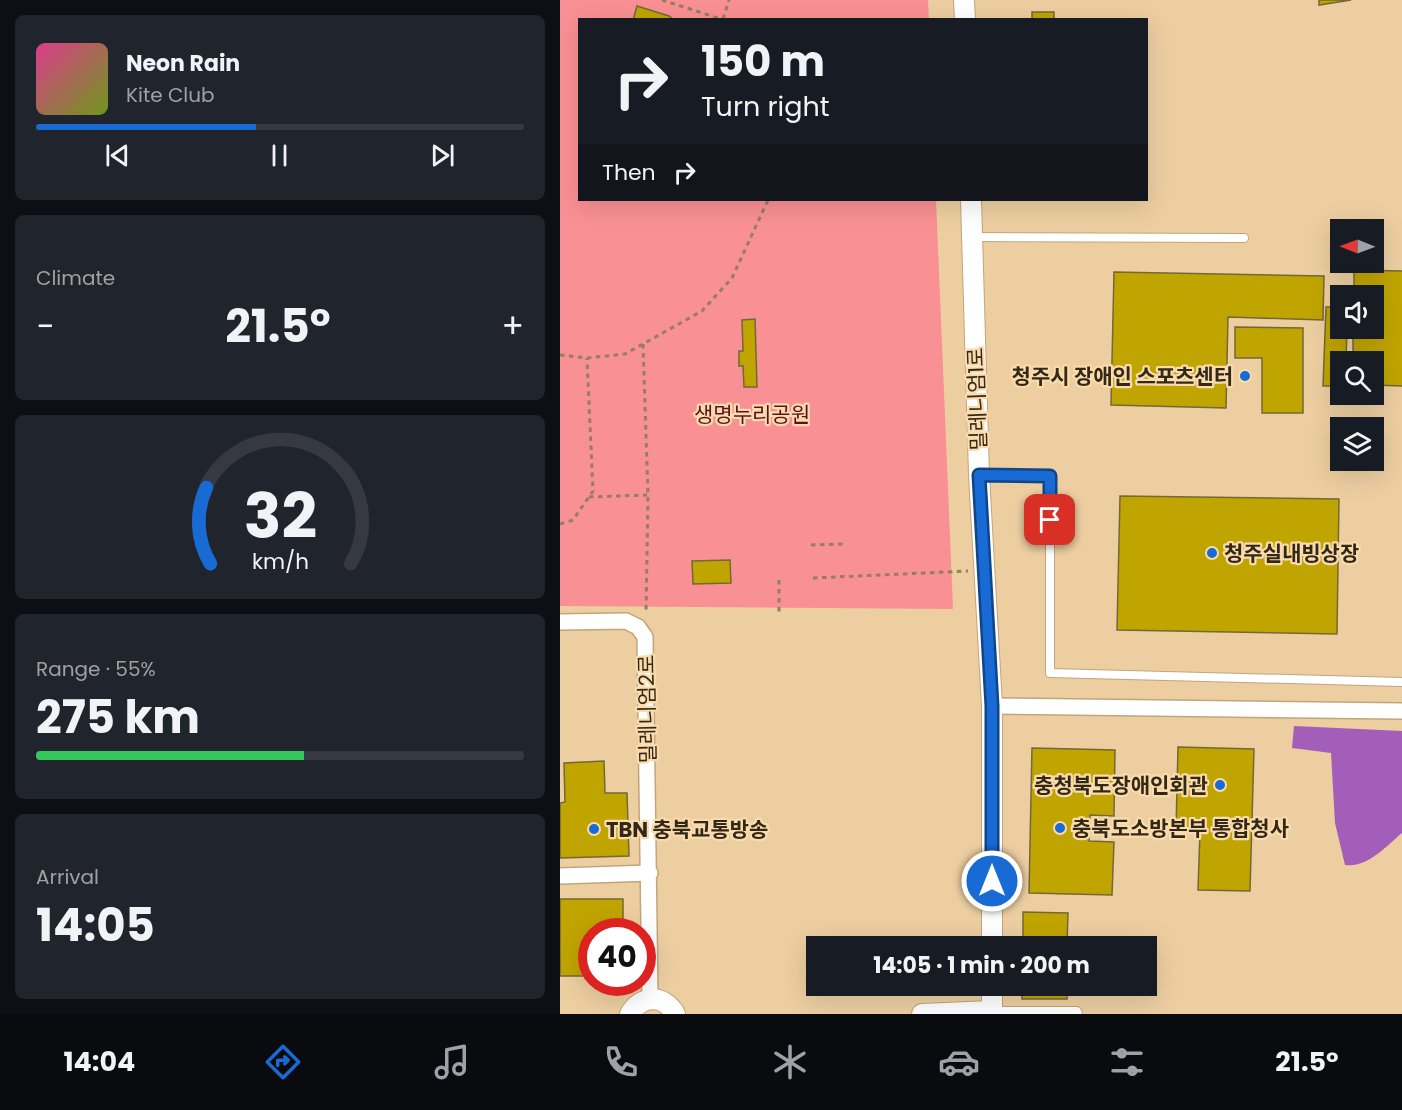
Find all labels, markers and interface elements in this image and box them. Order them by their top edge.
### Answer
text: 150 m [701,32,825,91]
icon: right [602,42,680,120]
text: Neon Rain [126,48,240,79]
text: Kite Club [126,81,215,109]
text: Turn right [701,88,830,125]
icon: previous [101,139,134,172]
icon: pause [263,139,296,172]
icon: next [426,139,459,172]
icon: right [668,156,701,189]
text: Then [602,157,656,188]
north arrow [1330,219,1384,273]
map controls [1330,219,1384,471]
text: Climate [36,264,115,292]
button: sound [1330,285,1384,339]
text: 21.5° [225,295,331,358]
text: − [36,303,54,350]
text: + [501,303,524,350]
street label: 밀레니엄1로 [961,347,993,451]
button: search [1330,351,1384,405]
place label: 청주시 장애인 스포츠센터 [1012,362,1233,391]
marker: 청주시 장애인 스포츠센터 [1238,369,1252,383]
park label: 생명누리공원 [694,400,810,429]
button: layers [1330,417,1384,471]
text: 32 [243,472,317,560]
pin [1024,494,1075,545]
icon: arrive [1033,503,1066,536]
place label: 청주실내빙상장 [1224,539,1359,568]
text: km/h [251,546,309,577]
marker: 청주실내빙상장 [1205,546,1219,560]
street label: 밀레니엄2로 [632,654,662,764]
text: Range · 55% [36,655,156,683]
text: 275 km [36,686,200,749]
place label: 충청북도장애인회관 [1034,771,1208,800]
marker: 충청북도장애인회관 [1213,778,1227,792]
place label: 충북도소방본부 통합청사 [1072,814,1289,843]
place label: TBN 충북교통방송 [606,815,768,844]
marker: 충북도소방본부 통합청사 [1053,821,1067,835]
marker: TBN 충북교통방송 [587,822,601,836]
position arrow [960,849,1024,913]
text: Arrival [36,863,99,891]
text: 14:05 [36,894,155,957]
speed limit sign: 40 [578,918,656,996]
text: 14:05 · 1 min · 200 m [873,950,1090,981]
icon: directions [262,1041,304,1083]
icon: music [431,1041,473,1083]
icon: phone [600,1041,642,1083]
icon: climate [769,1041,811,1083]
icon: car [938,1041,980,1083]
icon: filters [1106,1041,1148,1083]
text: 14:04 [63,1043,135,1080]
text: 21.5° [1275,1043,1339,1080]

